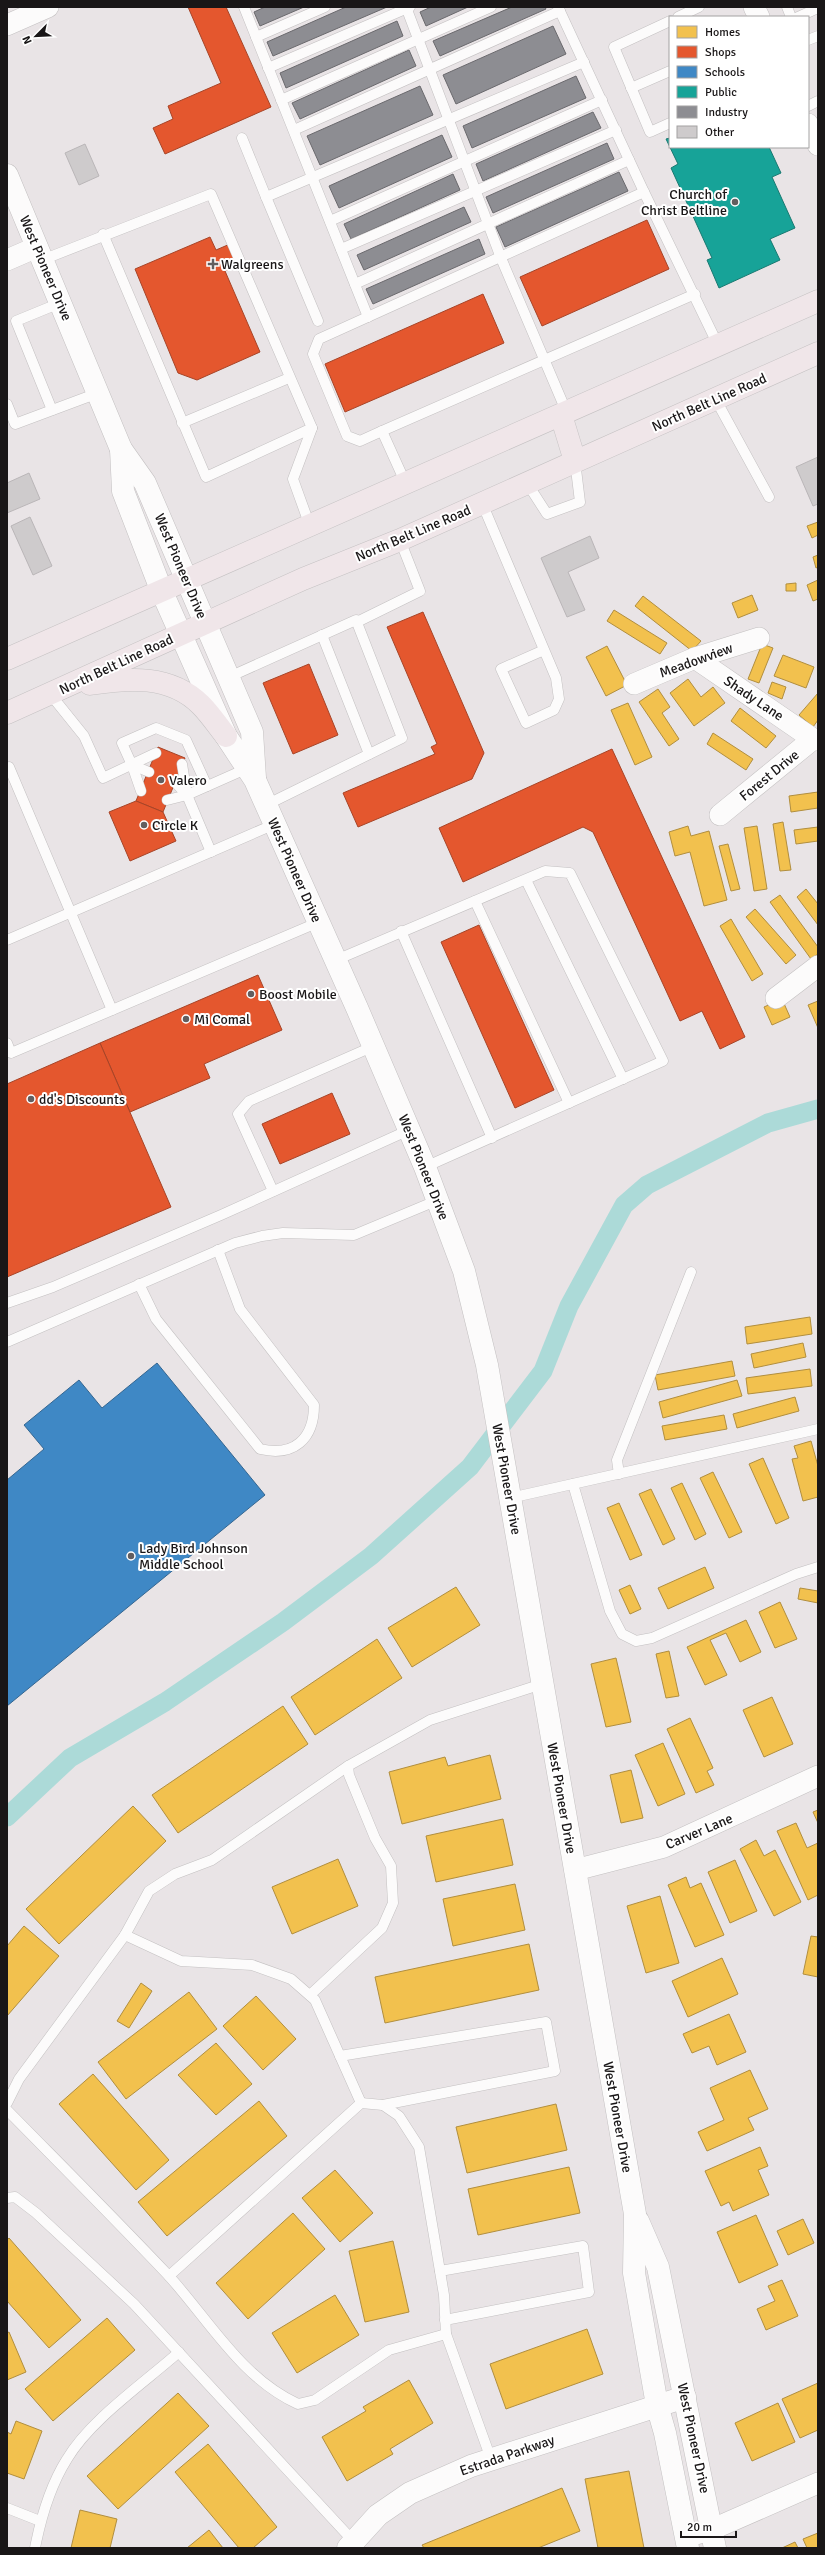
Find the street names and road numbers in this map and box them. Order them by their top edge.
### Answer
street label: West Pioneer Drive [16,213,75,323]
street label: North Belt Line Road [649,370,769,435]
street label: North Belt Line Road [353,501,473,565]
street label: West Pioneer Drive [151,511,210,621]
street label: North Belt Line Road [57,631,176,698]
street label: Meadowview [657,639,735,682]
street label: Shady Lane [721,672,787,725]
street label: Forest Drive [736,746,802,804]
street label: West Pioneer Drive [264,815,325,925]
street label: West Pioneer Drive [395,1112,453,1223]
street label: West Pioneer Drive [488,1422,525,1536]
street label: West Pioneer Drive [543,1741,580,1855]
street label: Carver Lane [663,1810,735,1853]
street label: West Pioneer Drive [599,2060,636,2174]
street label: West Pioneer Drive [673,2381,714,2495]
street label: Estrada Parkway [458,2431,557,2480]

